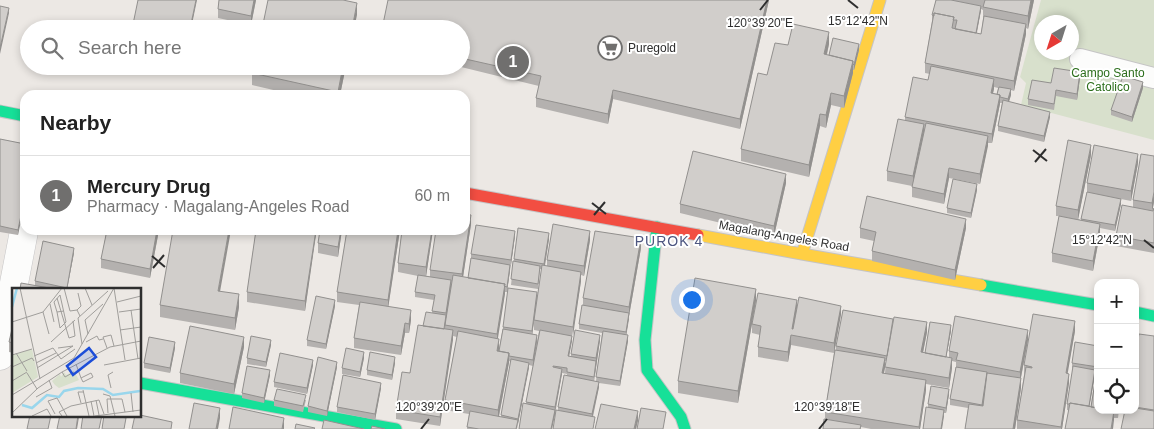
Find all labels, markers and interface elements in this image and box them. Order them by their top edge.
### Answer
text: 15°12'42"N [828,14,888,28]
north arrow [1034,15,1079,60]
text: 120°39'20"E [727,16,793,30]
search box [20,20,470,75]
icon: search [38,34,66,62]
supermarket icon: Puregold [597,35,623,61]
text: Search here [78,37,182,58]
place label: Puregold [628,41,676,55]
pin: 1 [497,43,529,81]
park label: Campo Santo Catolico [1071,66,1145,94]
text: Nearby [40,111,111,134]
text: Mercury Drug [87,176,211,197]
text: 1 [52,187,60,204]
text: 60 m [414,187,450,204]
text: Pharmacy · Magalang-Angeles Road [87,198,349,215]
street label: Magalang-Angeles Road [718,218,850,254]
district label: PUROK 4 [635,233,703,249]
text: 15°12'42"N [1072,233,1132,247]
map controls [1094,279,1139,414]
button: + [1094,279,1139,324]
your location [679,287,705,313]
inset map [12,288,141,416]
button: − [1094,324,1139,369]
button: locate [1094,369,1139,414]
text: 120°39'20"E [396,400,462,414]
text: 120°39'18"E [794,400,860,414]

